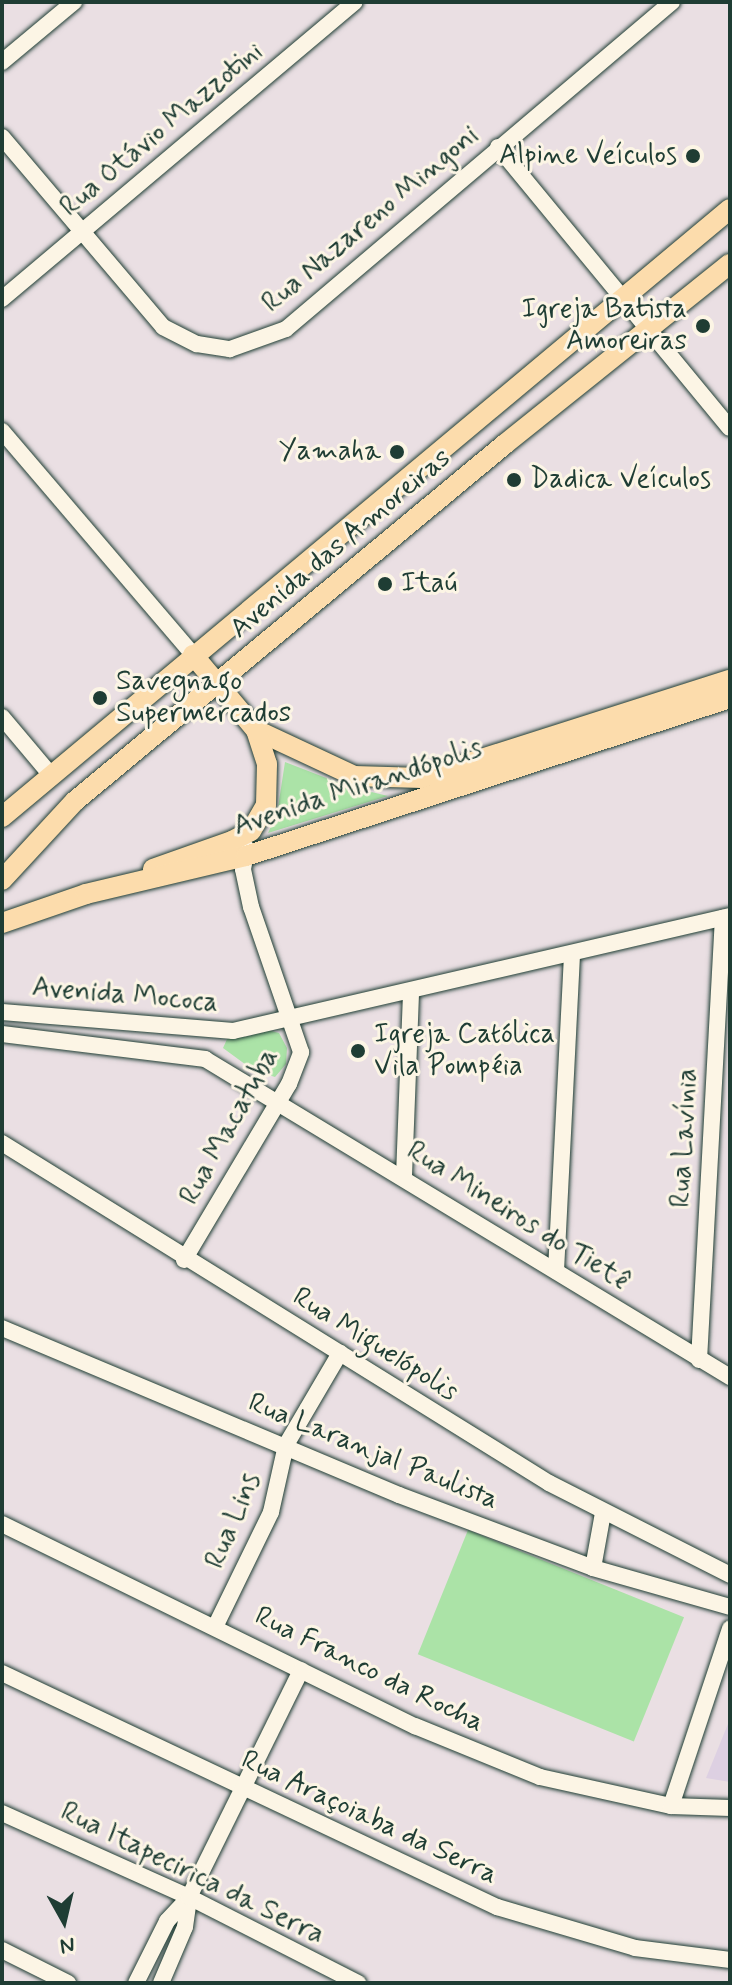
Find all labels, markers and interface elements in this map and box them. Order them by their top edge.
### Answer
street label: Rua Otávio Mazzotini [54,36,270,224]
street label: Rua Nazareno Mingoni [260,123,482,317]
place label: Alpine Veículos [499,139,677,173]
marker: Alpine Veículos [684,147,702,165]
place label: Igreja Batista Amoreiras [521,293,687,359]
marker: Igreja Batista Amoreiras [694,317,712,335]
place label: Yamaha [279,435,381,469]
marker: Yamaha [388,443,406,461]
street label: Avenida das Amoreiras [227,445,455,643]
place label: Dadica Veículos [530,463,711,497]
marker: Dadica Veículos [505,471,523,489]
place label: Itaú [401,567,457,601]
marker: Itaú [376,575,394,593]
place label: Savegnago Supermercados [116,665,291,731]
marker: Savegnago Supermercados [91,689,109,707]
street label: Avenida Mirandópolis [231,733,485,843]
street label: Avenida Mococa [29,971,221,1021]
place label: Igreja Católica Vila Pompéia [374,1018,555,1084]
marker: Igreja Católica Vila Pompéia [349,1042,367,1060]
street label: Rua Macatuba [174,1044,286,1210]
street label: Rua Lavínia [665,1069,705,1207]
street label: Rua Mineiros do Tietê [404,1137,632,1297]
street label: Rua Miguelópolis [287,1281,463,1409]
street label: Rua Laranjal Paulista [247,1388,499,1516]
street label: Rua Lins [199,1468,269,1574]
street label: Rua Franco da Rocha [251,1601,487,1739]
street label: Rua Araçoiaba da Serra [237,1744,501,1892]
street label: Rua Itapecirica da Serra [53,1795,331,1953]
north arrow [24,1881,104,1961]
text: N [58,1930,77,1960]

